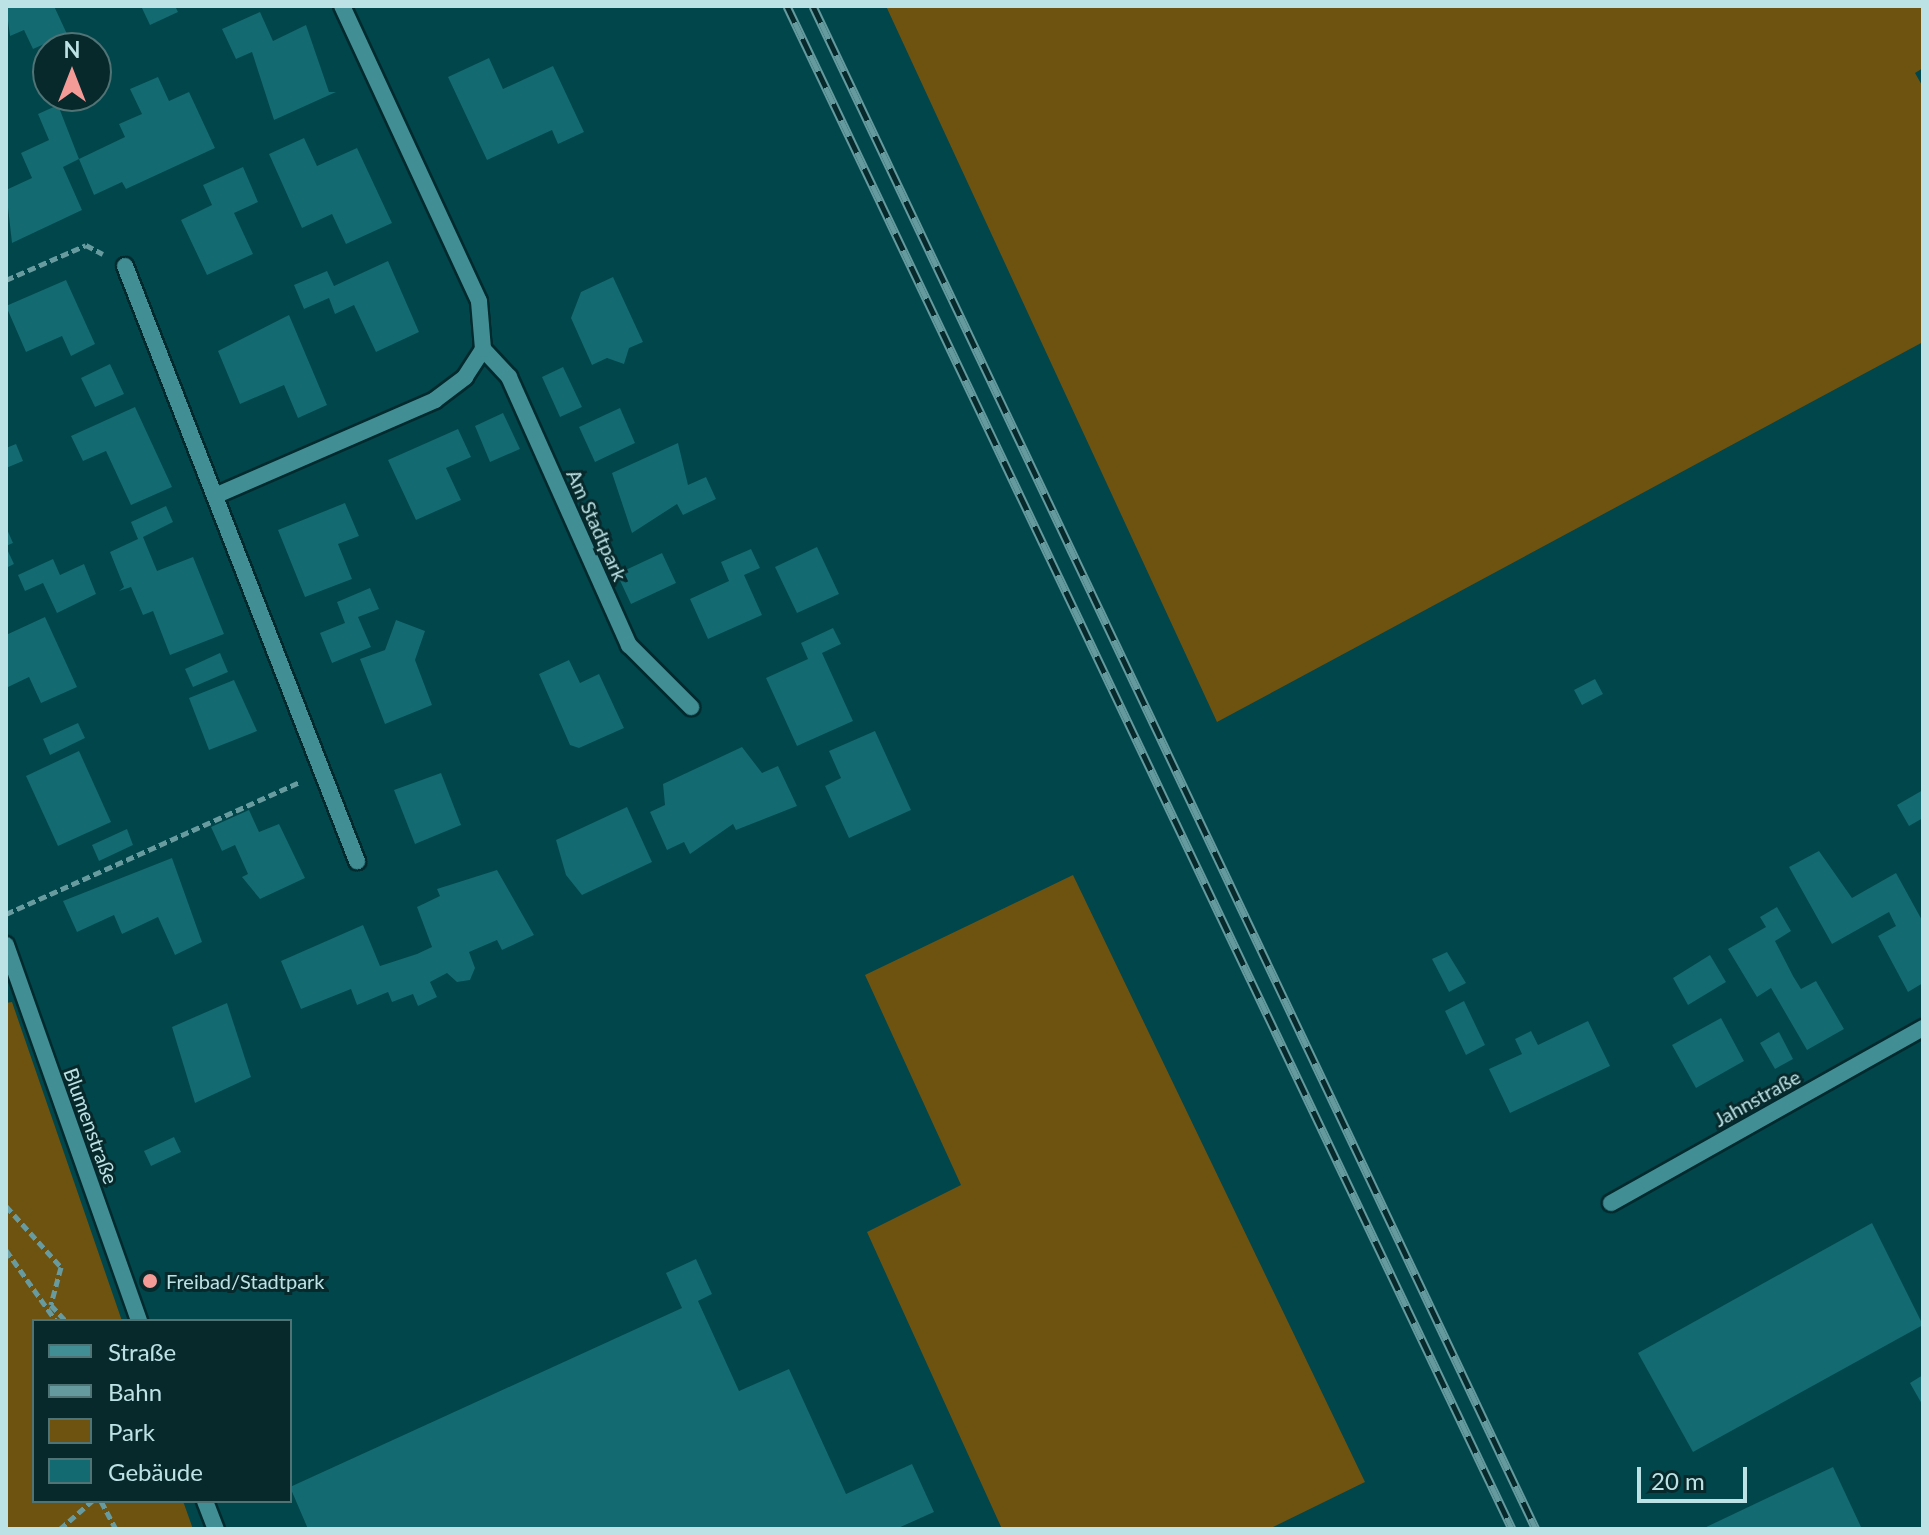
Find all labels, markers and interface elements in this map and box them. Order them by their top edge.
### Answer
north arrow [32,32,112,112]
text: N [64,36,80,63]
street label: Am Stadtpark [562,466,632,584]
street label: Jahnstraße [1709,1064,1805,1132]
street label: Blumenstraße [59,1065,123,1187]
place label: Freibad/Stadtpark [166,1269,325,1293]
marker: Freibad/Stadtpark [141,1272,159,1290]
legend [32,1319,292,1503]
text: Straße [108,1337,176,1366]
text: Bahn [108,1377,162,1406]
text: Park [108,1417,155,1446]
scale bar [1641,1451,1751,1501]
text: Gebäude [108,1457,203,1486]
text: 20 m [1651,1466,1705,1495]

